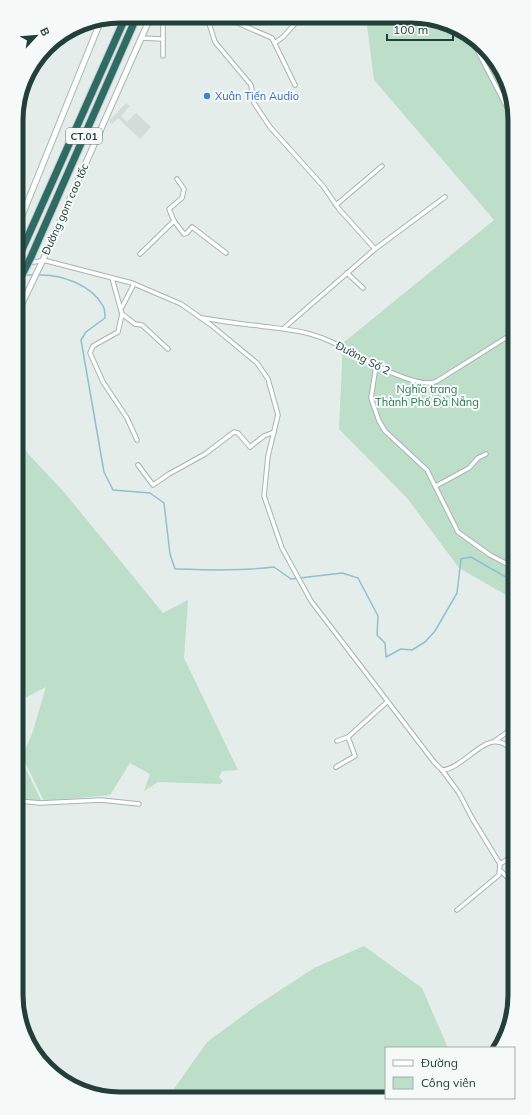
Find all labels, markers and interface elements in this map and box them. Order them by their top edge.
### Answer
north arrow [16,16,56,56]
scale bar [387,16,453,42]
text: 100 m [393,22,428,37]
text: B [37,25,53,38]
place label: Xuân Tiến Audio [215,89,299,103]
marker: Xuân Tiến Audio [202,91,212,101]
road number: CT.01 [66,128,102,144]
street label: Đường gom cao tốc [38,160,92,257]
street label: Đường Số 2 [333,338,393,378]
park label: Nghĩa trang Thành Phố Đà Nẵng [375,382,479,409]
legend [385,1047,515,1099]
text: Đường [421,1055,458,1070]
text: Công viên [421,1075,476,1090]

